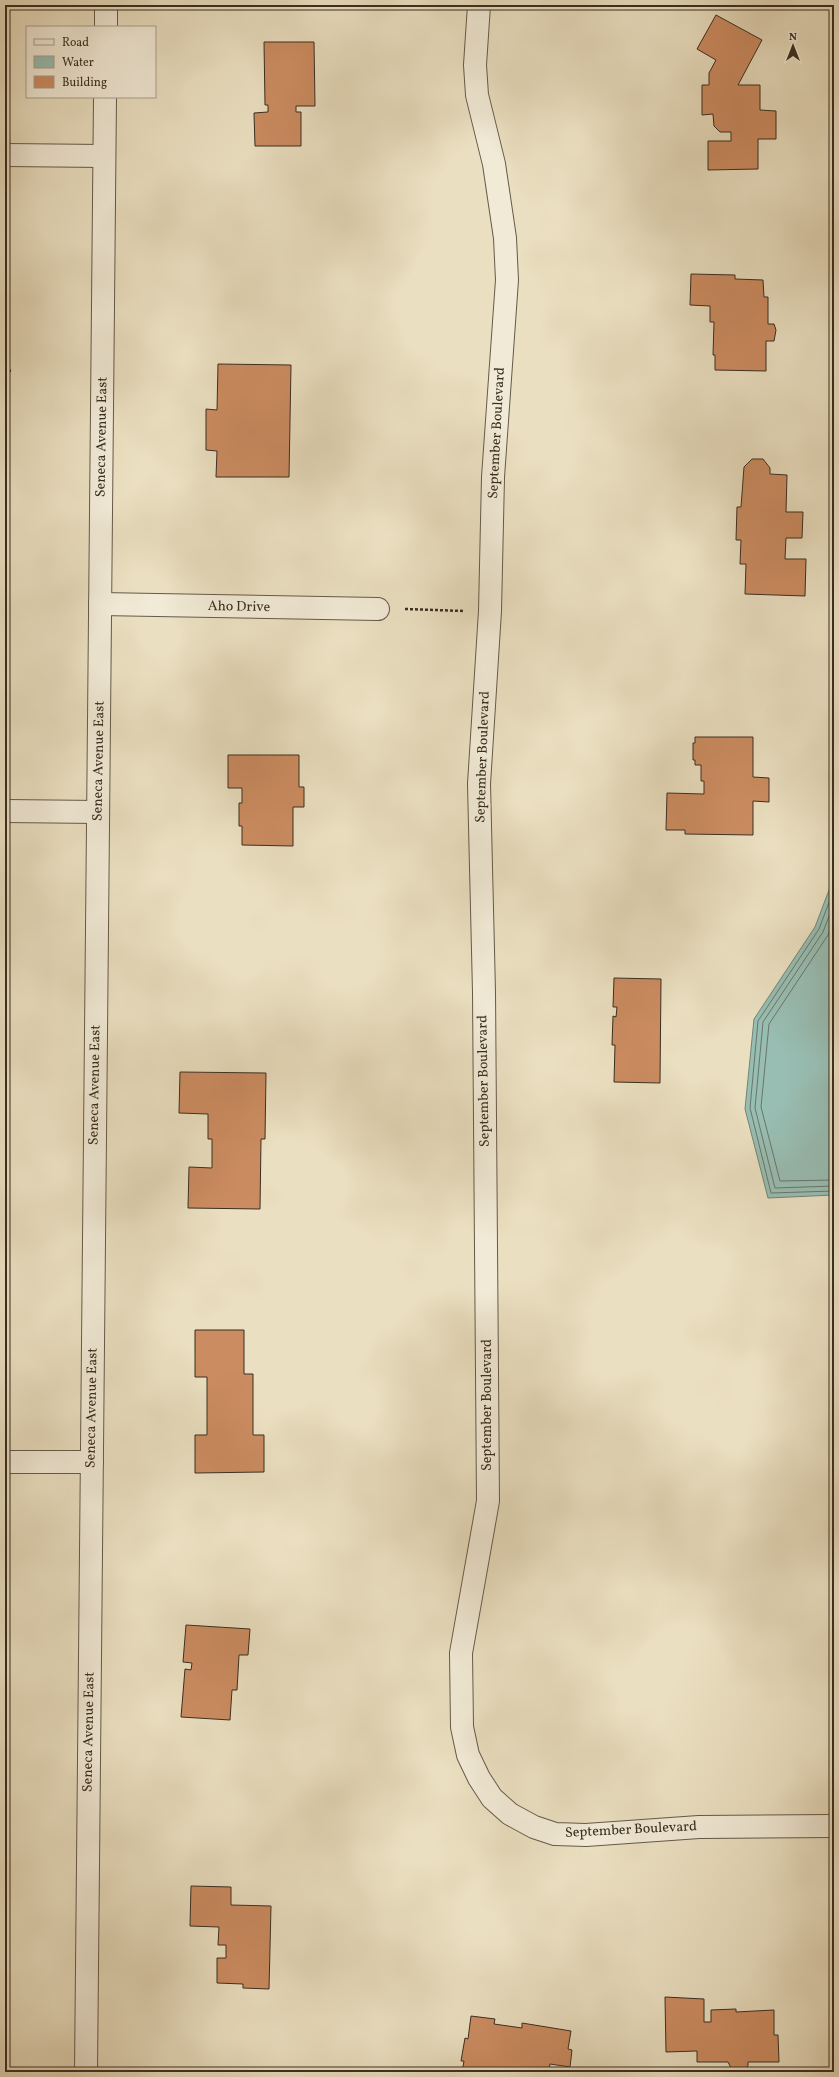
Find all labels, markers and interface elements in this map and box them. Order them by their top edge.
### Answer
legend [26,26,156,98]
north arrow [773,26,813,66]
text: N [789,30,797,45]
text: Road [62,35,89,51]
text: Water [62,55,94,71]
text: Building [62,75,107,91]
street label: September Boulevard [484,366,510,499]
street label: Seneca Avenue East [91,377,113,497]
street label: Aho Drive [208,597,271,617]
street label: September Boulevard [471,691,495,823]
street label: Seneca Avenue East [88,701,110,821]
street label: September Boulevard [473,1015,495,1147]
street label: Seneca Avenue East [84,1025,106,1145]
street label: September Boulevard [478,1339,497,1471]
street label: Seneca Avenue East [81,1348,103,1468]
street label: Seneca Avenue East [78,1672,100,1792]
street label: September Boulevard [565,1817,698,1843]

